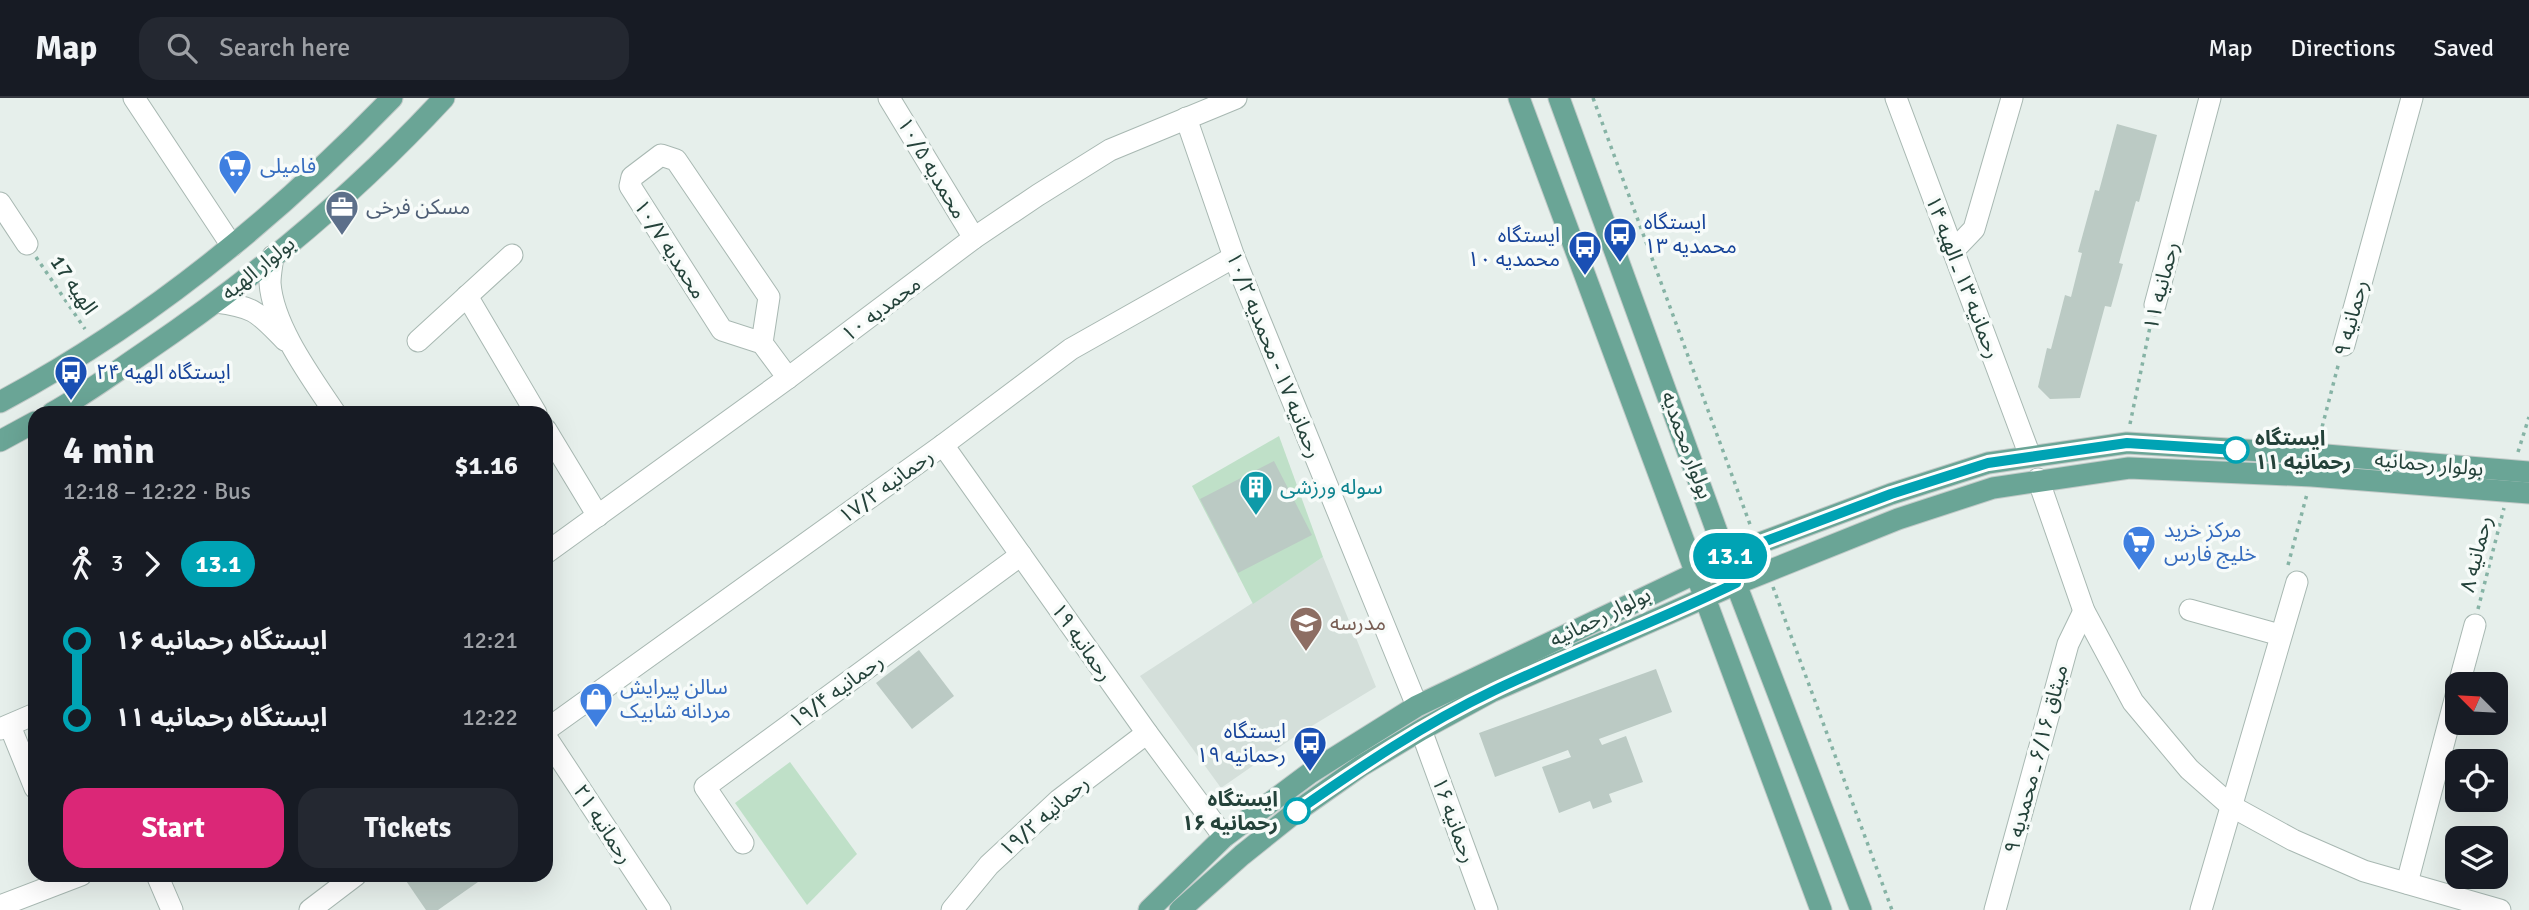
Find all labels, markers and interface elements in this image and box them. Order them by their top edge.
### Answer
search box [139,17,629,80]
text: Map [35,28,97,69]
icon: search [163,29,201,67]
text: Search here [219,32,350,64]
text: Map [2208,33,2253,63]
text: Directions [2291,33,2396,63]
text: Saved [2434,33,2494,63]
street label: محمدیه ۱۰/۵ [892,113,972,223]
supermarket icon: فامیلی [216,147,254,196]
place label: فامیلی [260,153,316,179]
office icon: مسکن فرخی [323,188,361,237]
street label: رحمانیه ۱۳ ـ الهیه ۱۴ [1920,192,2006,362]
place label: مسکن فرخی [366,194,470,220]
street label: محمدیه ۱۰/۷ [628,194,712,304]
place label: ایستگاه محمدیه ۱۳ [1644,209,1737,259]
bus stop icon: ایستگاه محمدیه ۱۳ [1601,215,1639,264]
place label: ایستگاه محمدیه ۱۰ [1467,222,1560,272]
bus stop icon: ایستگاه محمدیه ۱۰ [1566,228,1604,277]
street label: بولوار الهیه [216,230,300,306]
street label: رحمانیه ۱۱ [2138,239,2184,333]
street label: رحمانیه ۱۷ - محمدیه ۱۰/۲ [1221,248,1327,462]
street label: الهیه 17 [45,250,103,320]
street label: محمدیه ۱۰ [836,271,926,347]
street label: رحمانیه ۹ [2328,277,2374,359]
bus stop icon: ایستگاه الهیه ۲۴ [52,353,90,402]
place label: ایستگاه الهیه ۲۴ [96,359,231,385]
street label: بولوار محمدیه [1656,388,1718,502]
place label: ایستگاه رحمانیه ۱۱ [2255,425,2351,475]
text: 4 min [63,427,155,474]
marker: ایستگاه رحمانیه ۱۱ [2223,437,2249,463]
street label: رحمانیه ۱۷/۲ [834,443,938,529]
street label: بولوار رحمانیه [2373,446,2485,482]
text: $1.16 [454,450,518,482]
building icon: سوله ورزشی [1237,468,1275,517]
place label: سوله ورزشی [1280,474,1383,500]
text: 12:18 – 12:22 · Bus [63,477,251,506]
street label: رحمانیه ۸ [2454,513,2498,595]
place label: مرکز خرید خلیج فارس [2164,517,2257,569]
supermarket icon: مرکز خرید خلیج فارس [2120,523,2158,572]
line badge: 13.1 [1681,533,1779,579]
text: 13.1 [1707,541,1753,571]
icon: walk [63,545,101,583]
icon: forward [133,545,171,583]
text: 3 [111,549,123,578]
text: 13.1 [195,549,241,579]
street label: بولوار رحمانیه [1545,581,1655,653]
street label: رحمانیه ۱۹ [1046,598,1118,686]
school or university icon: مدرسه [1287,604,1325,653]
place label: مدرسه [1330,610,1386,636]
text: ایستگاه رحمانیه ۱۶ [115,625,327,657]
text: 12:21 [462,626,518,655]
street label: رحمانیه ۱۹/۴ [784,648,888,734]
street label: میثاق ۶/۱۶ ـ محمدیه ۹ [1998,662,2074,856]
north arrow [2445,672,2508,735]
map controls [2445,672,2508,889]
place label: سالن پیرایش مردانه شابیک [620,674,731,724]
shop icon: سالن پیرایش مردانه شابیک [577,680,615,729]
text: ایستگاه رحمانیه ۱۱ [115,702,327,734]
text: 12:22 [462,703,518,732]
place label: ایستگاه رحمانیه ۱۹ [1196,718,1286,768]
bus stop icon: ایستگاه رحمانیه ۱۹ [1291,724,1329,773]
button: locate [2445,749,2508,812]
street label: رحمانیه ۱۹/۲ [994,770,1094,862]
street label: رحمانیه ۱۶ [1426,773,1482,867]
street label: رحمانیه ۲۱ [568,779,638,869]
place label: ایستگاه رحمانیه ۱۶ [1182,786,1278,836]
button: Start [63,788,284,868]
button: Tickets [298,788,518,868]
marker: ایستگاه رحمانیه ۱۶ [1284,798,1310,824]
button: layers [2445,826,2508,889]

